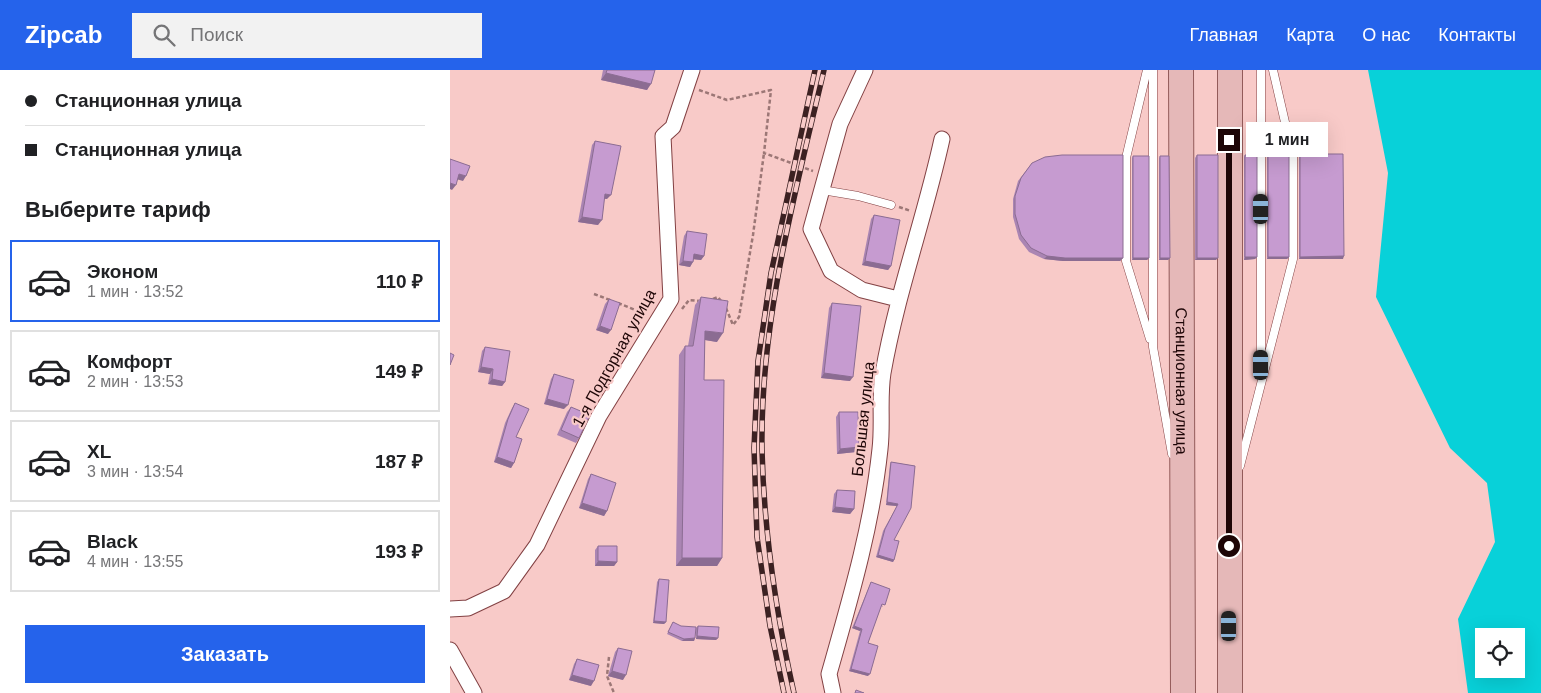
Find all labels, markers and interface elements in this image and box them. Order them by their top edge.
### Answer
search box [132,13,482,58]
text: Zipcab [25,21,102,48]
icon: search [150,21,178,49]
text: Поиск [190,24,243,45]
text: Главная [1190,25,1258,45]
text: Карта [1286,25,1334,45]
text: О нас [1362,25,1410,45]
text: Контакты [1438,25,1516,45]
text: Станционная улица [55,90,241,111]
callout: 1 мин [1246,122,1329,158]
route end [1218,129,1240,151]
text: 1 мин [1265,131,1309,148]
text: Станционная улица [55,139,241,160]
car [1253,194,1268,224]
text: Выберите тариф [25,197,211,222]
icon: car [27,259,72,304]
text: Эконом [87,261,158,282]
text: 110 ₽ [376,271,423,292]
text: 1 мин · 13:52 [87,283,183,300]
street label: 1-я Подгорная улица [569,286,659,430]
street label: Станционная улица [1173,307,1191,455]
icon: car [27,349,72,394]
car [1253,350,1268,380]
text: Комфорт [87,351,172,372]
text: 149 ₽ [375,361,423,382]
street label: Большая улица [849,361,878,477]
text: 2 мин · 13:53 [87,373,183,390]
icon: car [27,439,72,484]
text: XL [87,441,111,462]
text: 187 ₽ [375,451,423,472]
text: 3 мин · 13:54 [87,463,183,480]
icon: car [27,529,72,574]
text: Black [87,531,138,552]
route start [1218,535,1240,557]
text: 193 ₽ [375,541,423,562]
text: 4 мин · 13:55 [87,553,183,570]
car [1221,611,1236,641]
button: Заказать [25,625,425,683]
map controls [1475,628,1525,678]
button: locate [1475,628,1525,678]

